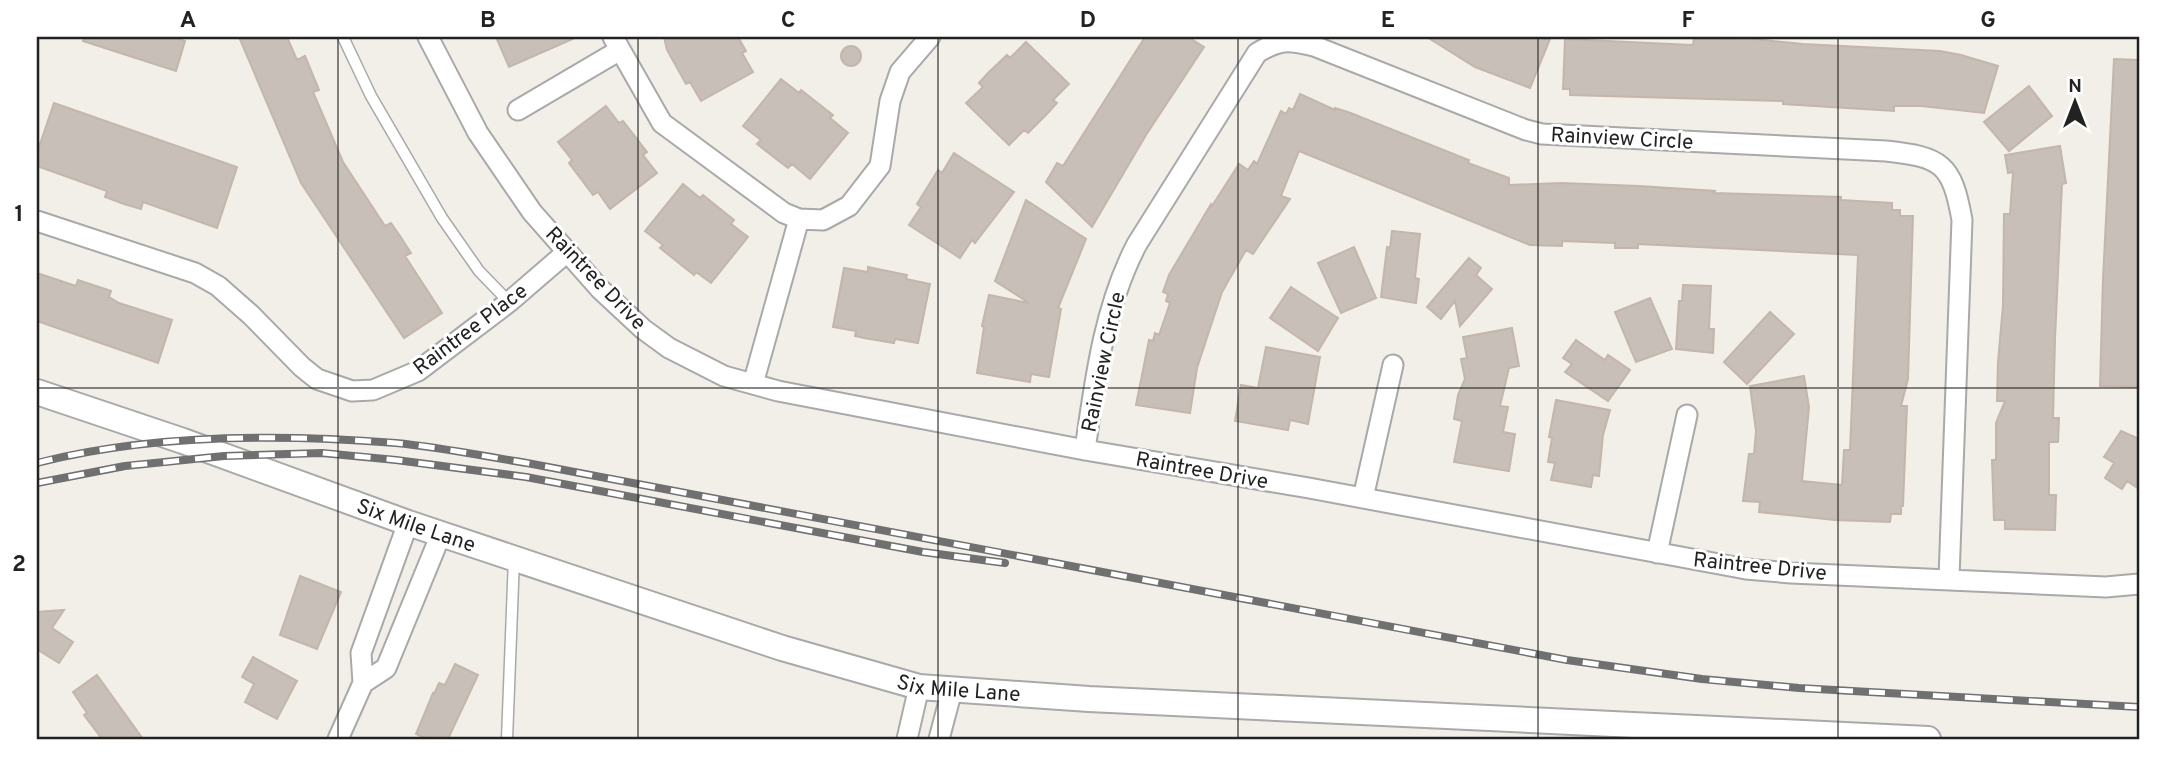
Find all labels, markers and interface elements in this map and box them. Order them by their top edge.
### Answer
text: A [180,7,196,36]
text: B [480,7,496,36]
text: C [781,7,795,36]
text: D [1080,7,1096,36]
text: E [1381,7,1395,36]
text: F [1681,7,1695,36]
text: G [1980,7,1996,36]
north arrow [2039,66,2110,136]
text: N [2068,75,2082,99]
street label: Rainview Circle [1550,122,1694,157]
text: 1 [14,201,24,230]
street label: Raintree Drive [539,221,651,337]
street label: Raintree Place [408,278,533,382]
street label: Rainview Circle [1076,290,1133,435]
street label: Raintree Drive [1133,447,1270,496]
street label: Six Mile Lane [352,493,479,560]
street label: Raintree Drive [1692,547,1828,588]
text: 2 [12,551,26,580]
street label: Six Mile Lane [893,669,1021,709]

